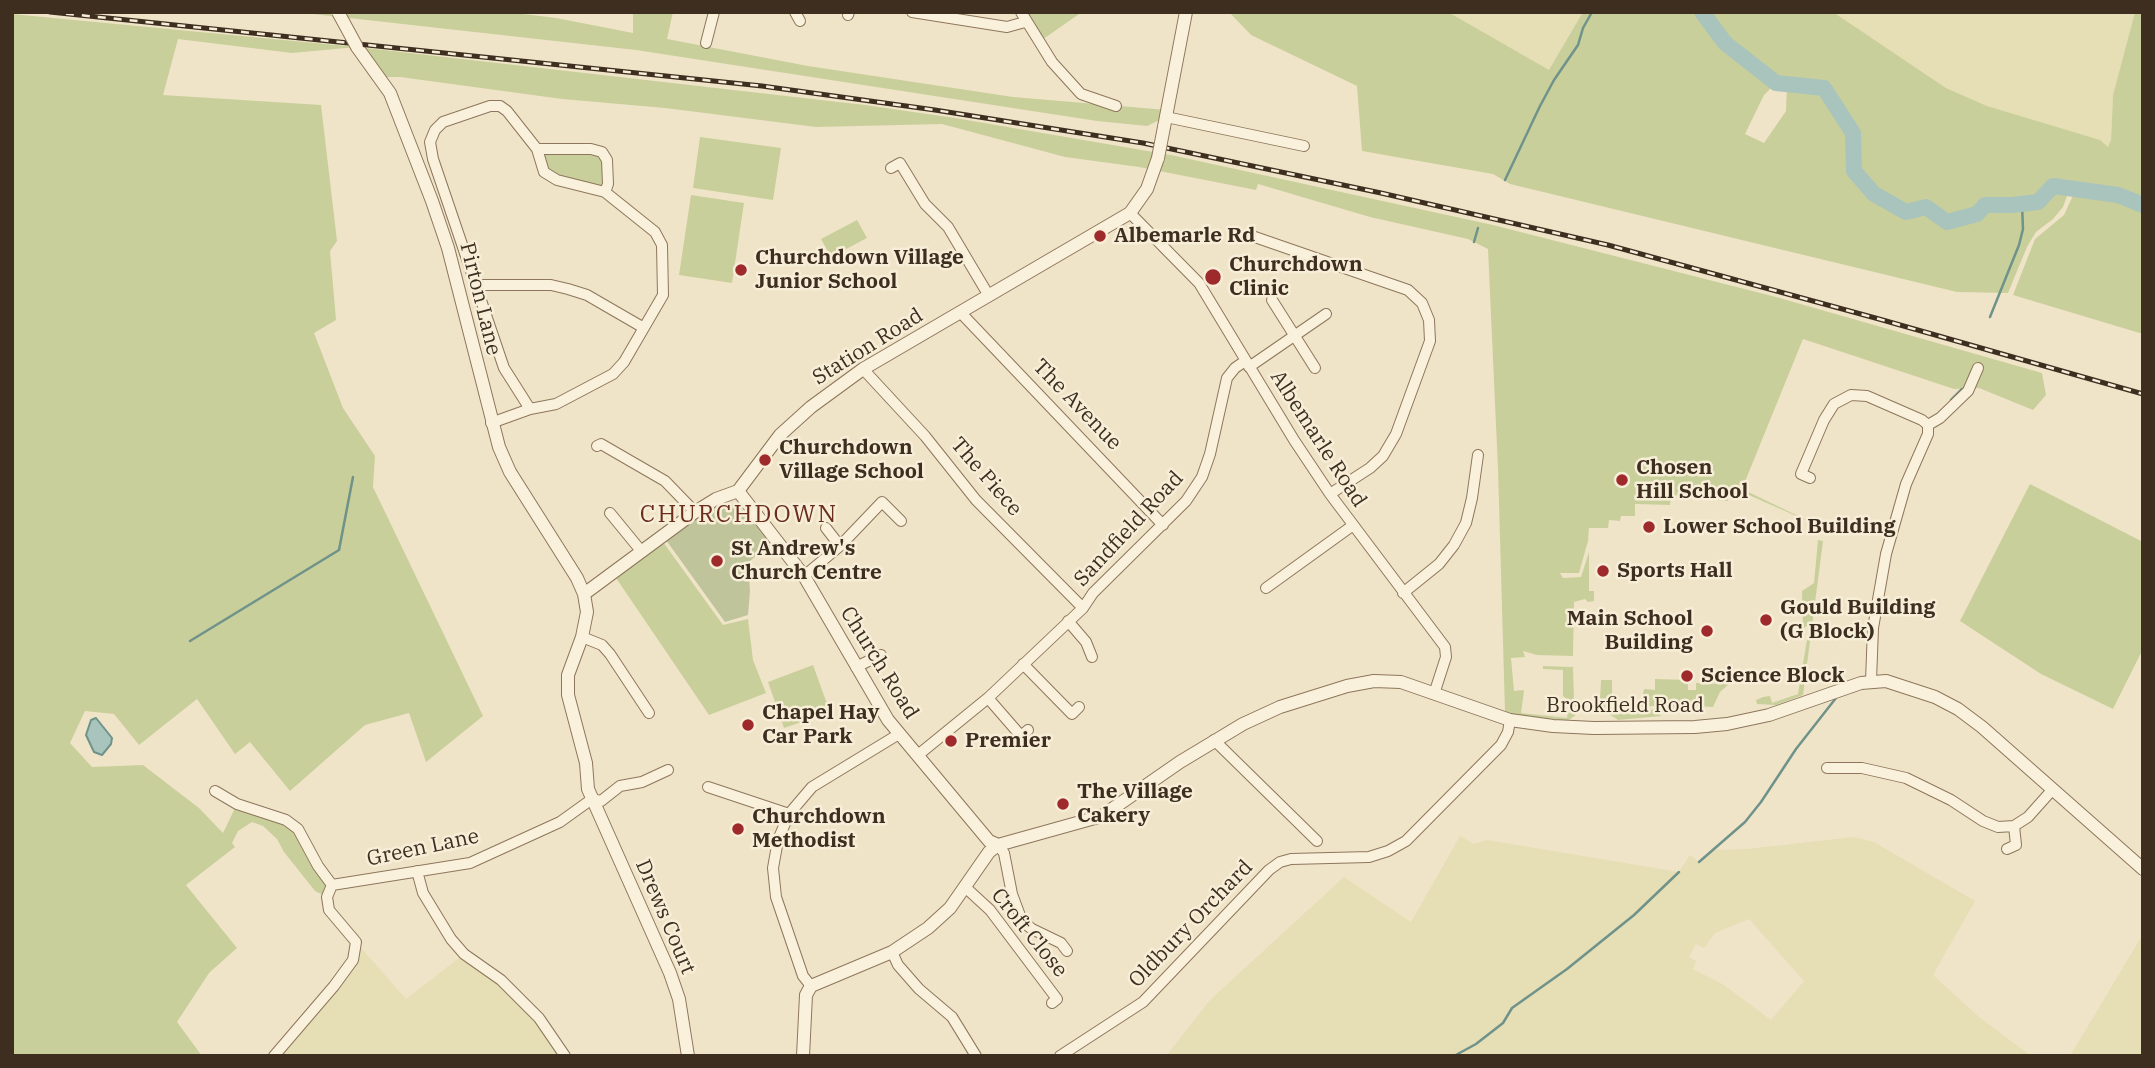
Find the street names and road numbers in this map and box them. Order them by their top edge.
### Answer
street label: Pirton Lane [454,240,506,358]
street label: Station Road [808,303,928,391]
street label: The Avenue [1027,354,1127,456]
street label: Albemarle Road [1264,366,1372,512]
street label: The Piece [945,433,1027,521]
street label: Sandfield Road [1069,466,1189,592]
street label: Church Road [834,602,924,724]
street label: Brookfield Road [1546,693,1704,719]
street label: Green Lane [365,824,481,872]
street label: Oldbury Orchard [1124,855,1258,993]
street label: Drews Court [630,856,700,978]
street label: Croft Close [986,883,1072,983]

